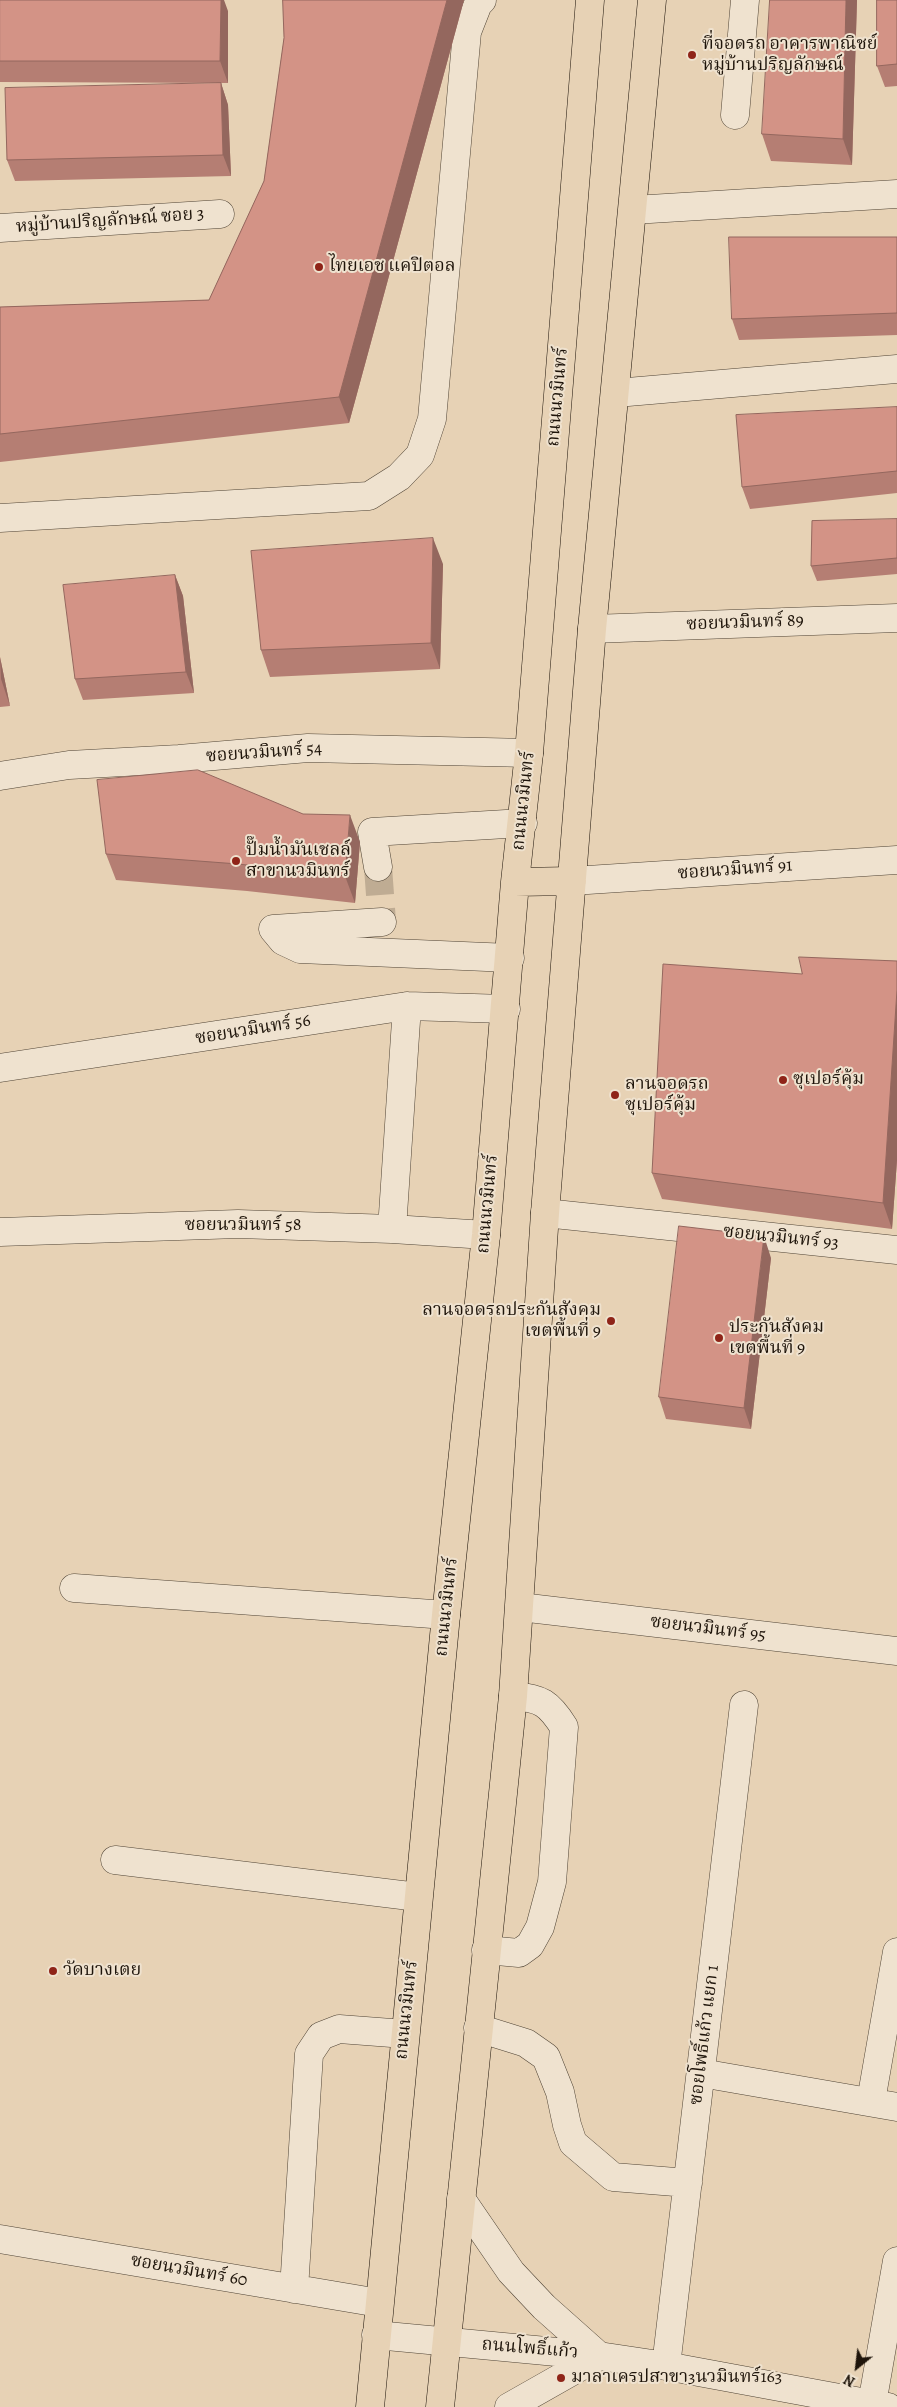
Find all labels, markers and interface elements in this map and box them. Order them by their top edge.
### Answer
place label: ที่จอดรถ อาคารพาณิชย์ หมู่บ้านปริญลักษณ์ [702,34,878,76]
marker: ที่จอดรถ อาคารพาณิชย์ หมู่บ้านปริญลักษณ์ [686,49,698,61]
street label: หมู่บ้านปริญลักษณ์ ซอย 3 [15,204,205,238]
place label: ไทยเอช แคปิตอล [329,256,456,278]
marker: ไทยเอช แคปิตอล [313,261,325,273]
street label: ถนนนวมินทร์ [543,346,573,448]
street label: ซอยนวมินทร์ 89 [686,610,804,636]
street label: ซอยนวมินทร์ 54 [205,738,323,768]
street label: ถนนนวมินทร์ [508,750,540,852]
place label: ปั๊มน้ำมันเชลล์ สาขานวมินทร์ [246,840,351,882]
marker: ปั๊มน้ำมันเชลล์ สาขานวมินทร์ [230,855,242,867]
street label: ซอยนวมินทร์ 91 [677,855,793,885]
street label: ซอยนวมินทร์ 56 [194,1010,312,1050]
place label: ซุเปอร์คุ้ม [793,1069,864,1091]
place label: ลานจอดรถ ซุเปอร์คุ้ม [625,1074,709,1116]
marker: ซุเปอร์คุ้ม [777,1074,789,1086]
marker: ลานจอดรถ ซุเปอร์คุ้ม [609,1089,621,1101]
street label: ถนนนวมินทร์ [473,1153,503,1255]
street label: ซอยนวมินทร์ 58 [185,1215,301,1237]
street label: ซอยนวมินทร์ 93 [722,1221,840,1255]
place label: ลานจอดรถประกันสังคม เขตพื้นที่ 9 [422,1300,601,1342]
marker: ลานจอดรถประกันสังคม เขตพื้นที่ 9 [605,1315,617,1327]
place label: ประกันสังคม เขตพื้นที่ 9 [729,1317,824,1360]
marker: ประกันสังคม เขตพื้นที่ 9 [713,1332,725,1344]
street label: ถนนนวมินทร์ [431,1556,463,1658]
street label: ซอยนวมินทร์ 95 [649,1611,767,1647]
street label: ถนนนวมินทร์ [391,1959,423,2061]
place label: วัดบางเตย [63,1960,141,1982]
street label: ซอยโพธิ์แก้ว แยก 1 [686,1964,724,2106]
marker: วัดบางเตย [47,1965,59,1977]
street label: ซอยนวมินทร์ 60 [129,2250,249,2292]
street label: ถนนโพธิ์แก้ว [481,2334,579,2364]
north arrow [832,2342,882,2392]
place label: มาลาเครปสาขา3นวมินทร์163 [571,2367,782,2389]
text: N [840,2370,859,2391]
marker: มาลาเครปสาขา3นวมินทร์163 [555,2372,567,2384]

